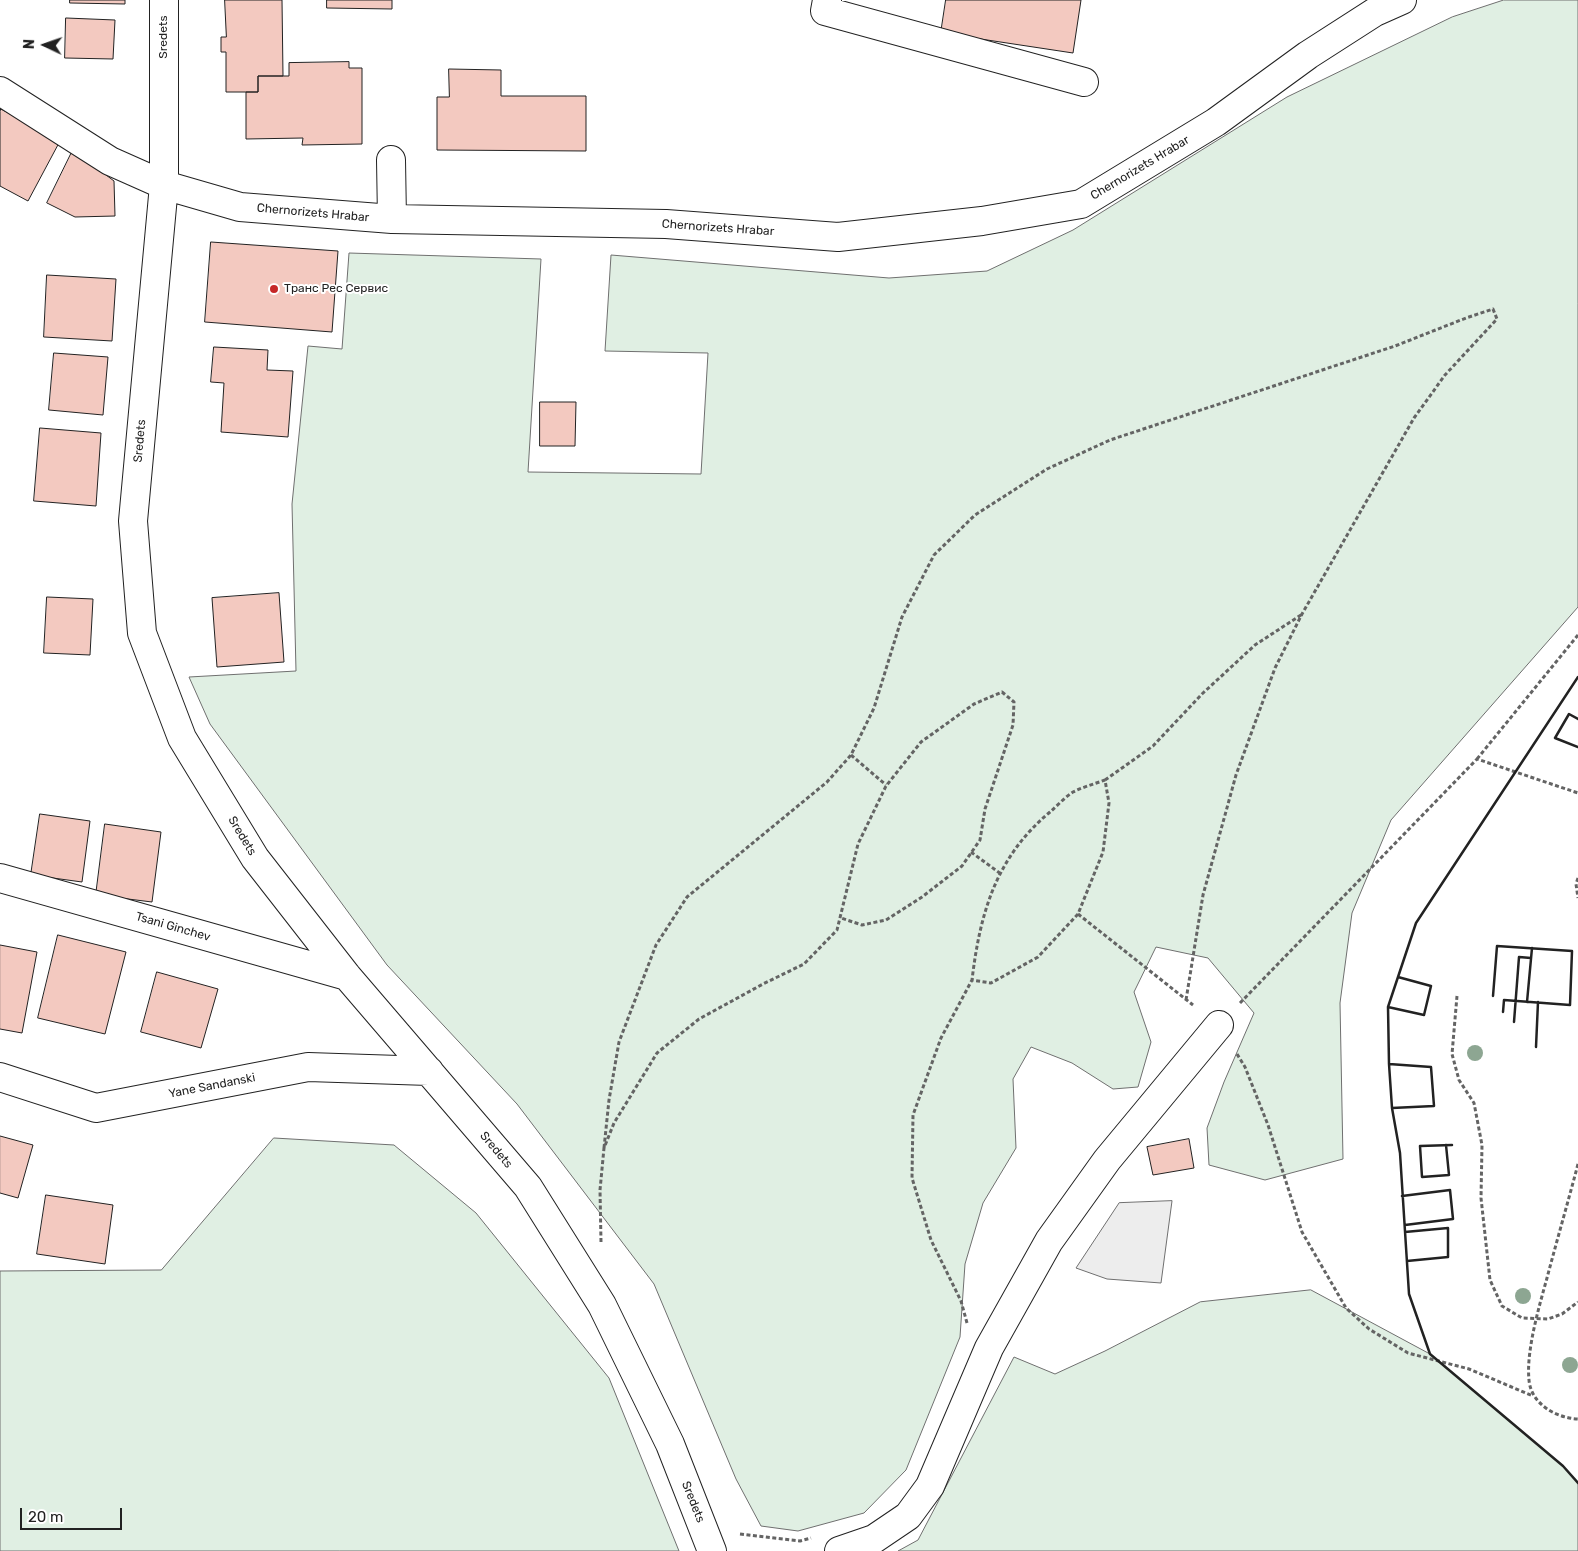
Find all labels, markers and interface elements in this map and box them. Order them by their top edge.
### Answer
street label: Sredets [157,15,171,59]
north arrow [20,20,70,70]
text: N [21,39,38,50]
street label: Chernorizets Hrabar [1088,133,1192,203]
street label: Chernorizets Hrabar [256,201,370,225]
street label: Chernorizets Hrabar [661,217,775,239]
place label: Транс Рес Сервис [284,282,388,296]
marker: Транс Рес Сервис [268,283,280,295]
street label: Sredets [131,419,149,463]
street label: Sredets [225,814,259,858]
street label: Tsani Ginchev [134,909,212,945]
street label: Yane Sandanski [168,1071,256,1101]
street label: Sredets [477,1129,515,1171]
street label: Sredets [678,1479,708,1525]
scale bar [22,1498,125,1530]
text: 20 m [28,1508,63,1526]

